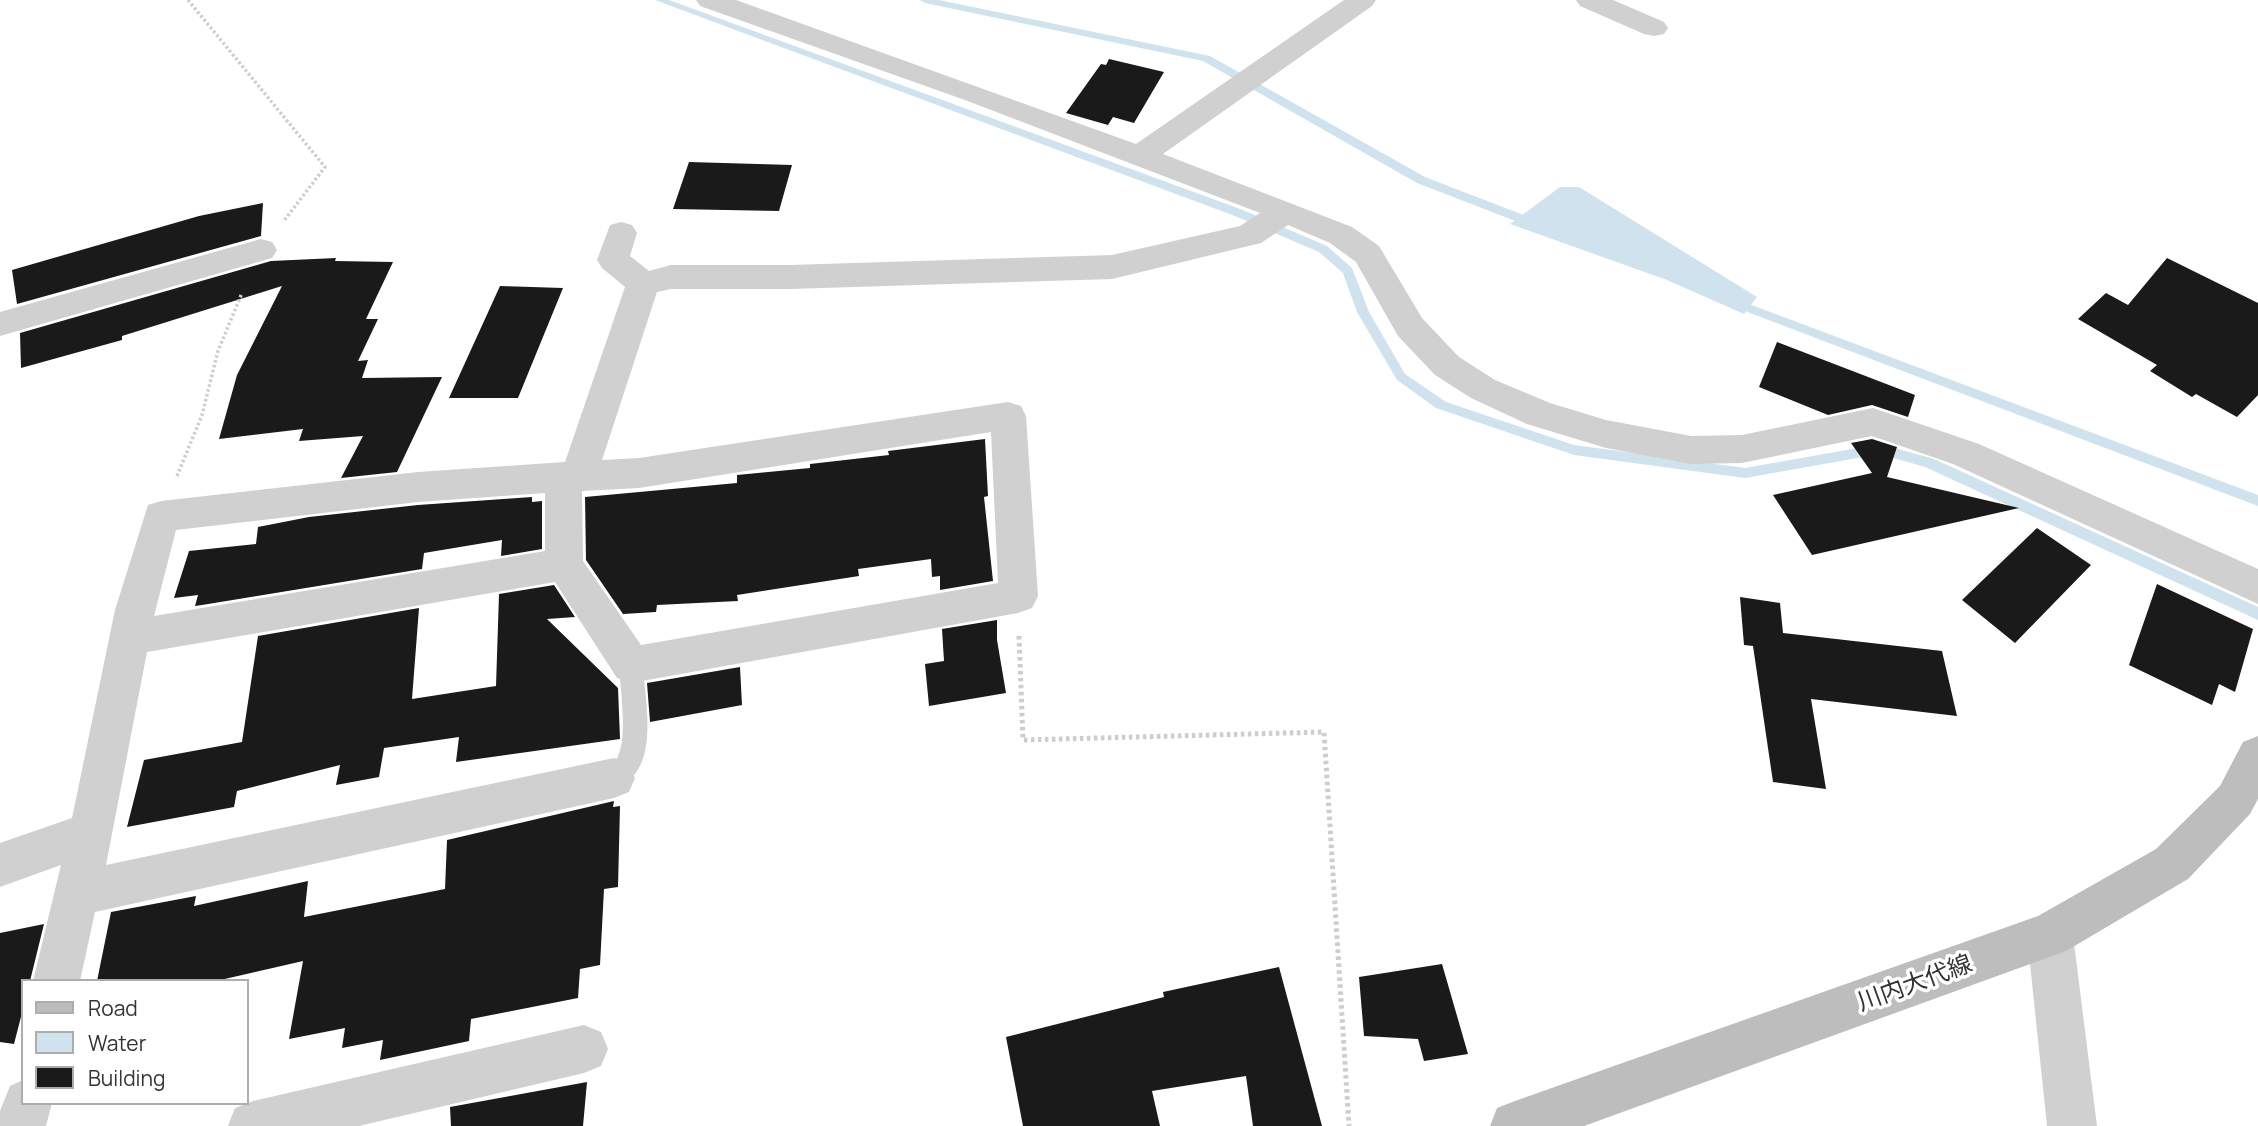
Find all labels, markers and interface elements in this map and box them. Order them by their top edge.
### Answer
street label: 川内大代線 [1854,950,1976,1018]
legend [21,979,248,1105]
text: Road [88,994,138,1022]
text: Water [88,1029,146,1057]
text: Building [88,1064,165,1092]

